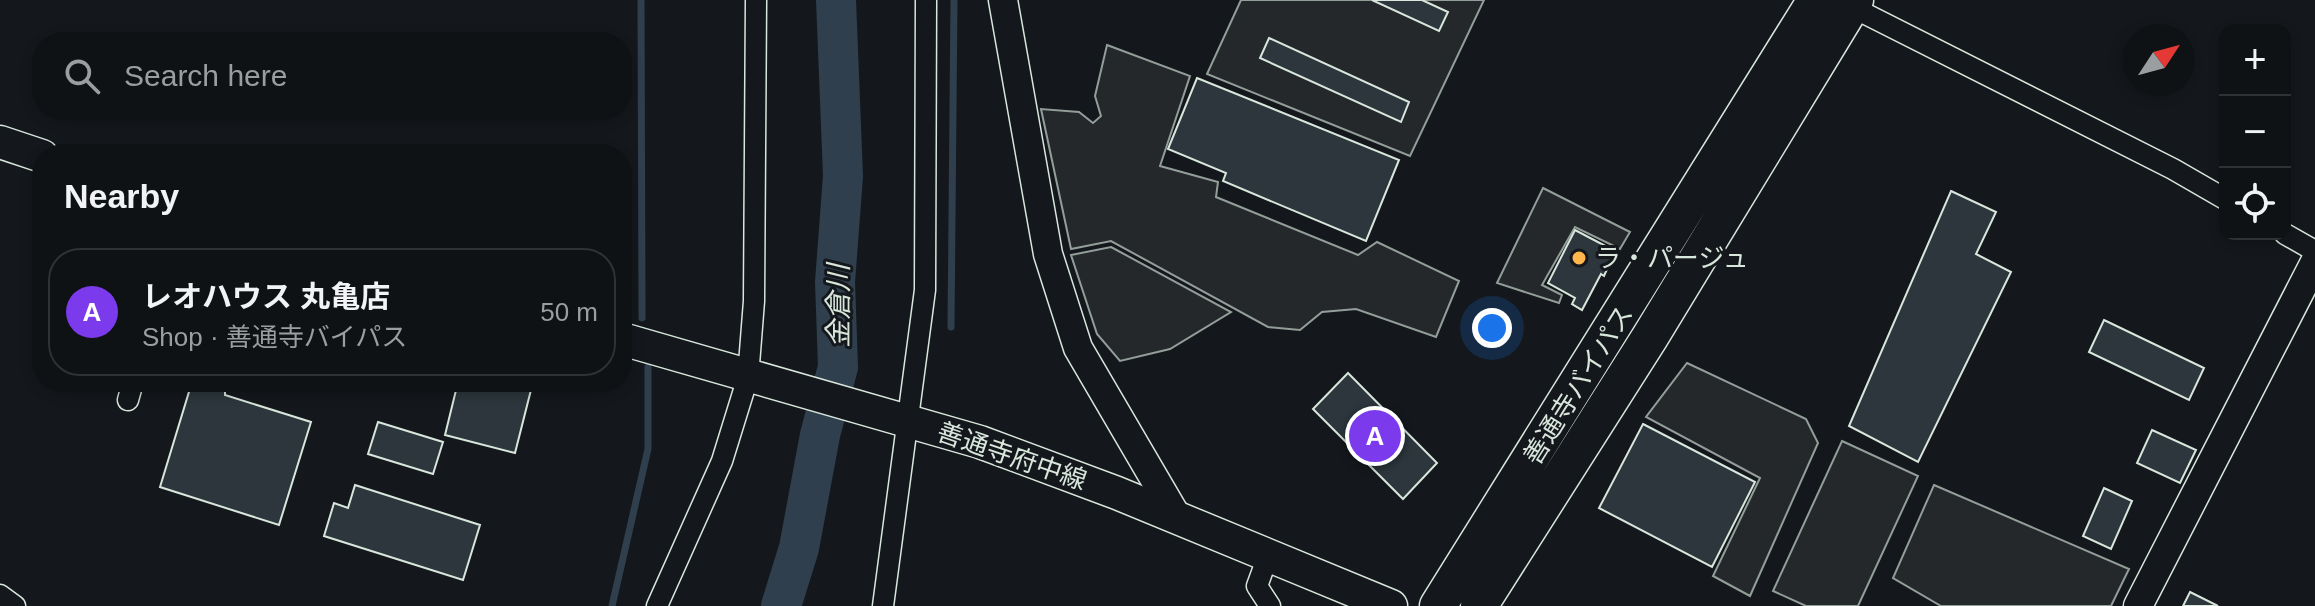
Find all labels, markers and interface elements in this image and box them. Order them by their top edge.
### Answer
north arrow [2123,24,2195,96]
map controls [2219,24,2291,240]
button: + [2219,24,2291,96]
search box [32,32,632,120]
icon: search [60,54,104,98]
text: Search here [124,59,287,92]
button: − [2219,96,2291,168]
button: locate [2219,168,2291,240]
text: Nearby [64,177,179,215]
place label: ラ・パージュ [1595,243,1749,273]
marker: ラ・パージュ [1570,249,1588,267]
water label: 金倉川 [823,261,854,348]
text: レオハウス 丸亀店 [142,280,390,313]
text: A [83,297,101,327]
text: 50 m [540,297,598,327]
street label: 善通寺バイパス [1517,300,1639,470]
your location [1472,308,1512,348]
text: Shop · 善通寺バイパス [142,322,407,352]
pin: A [1349,406,1401,466]
street label: 善通寺府中線 [933,416,1091,496]

